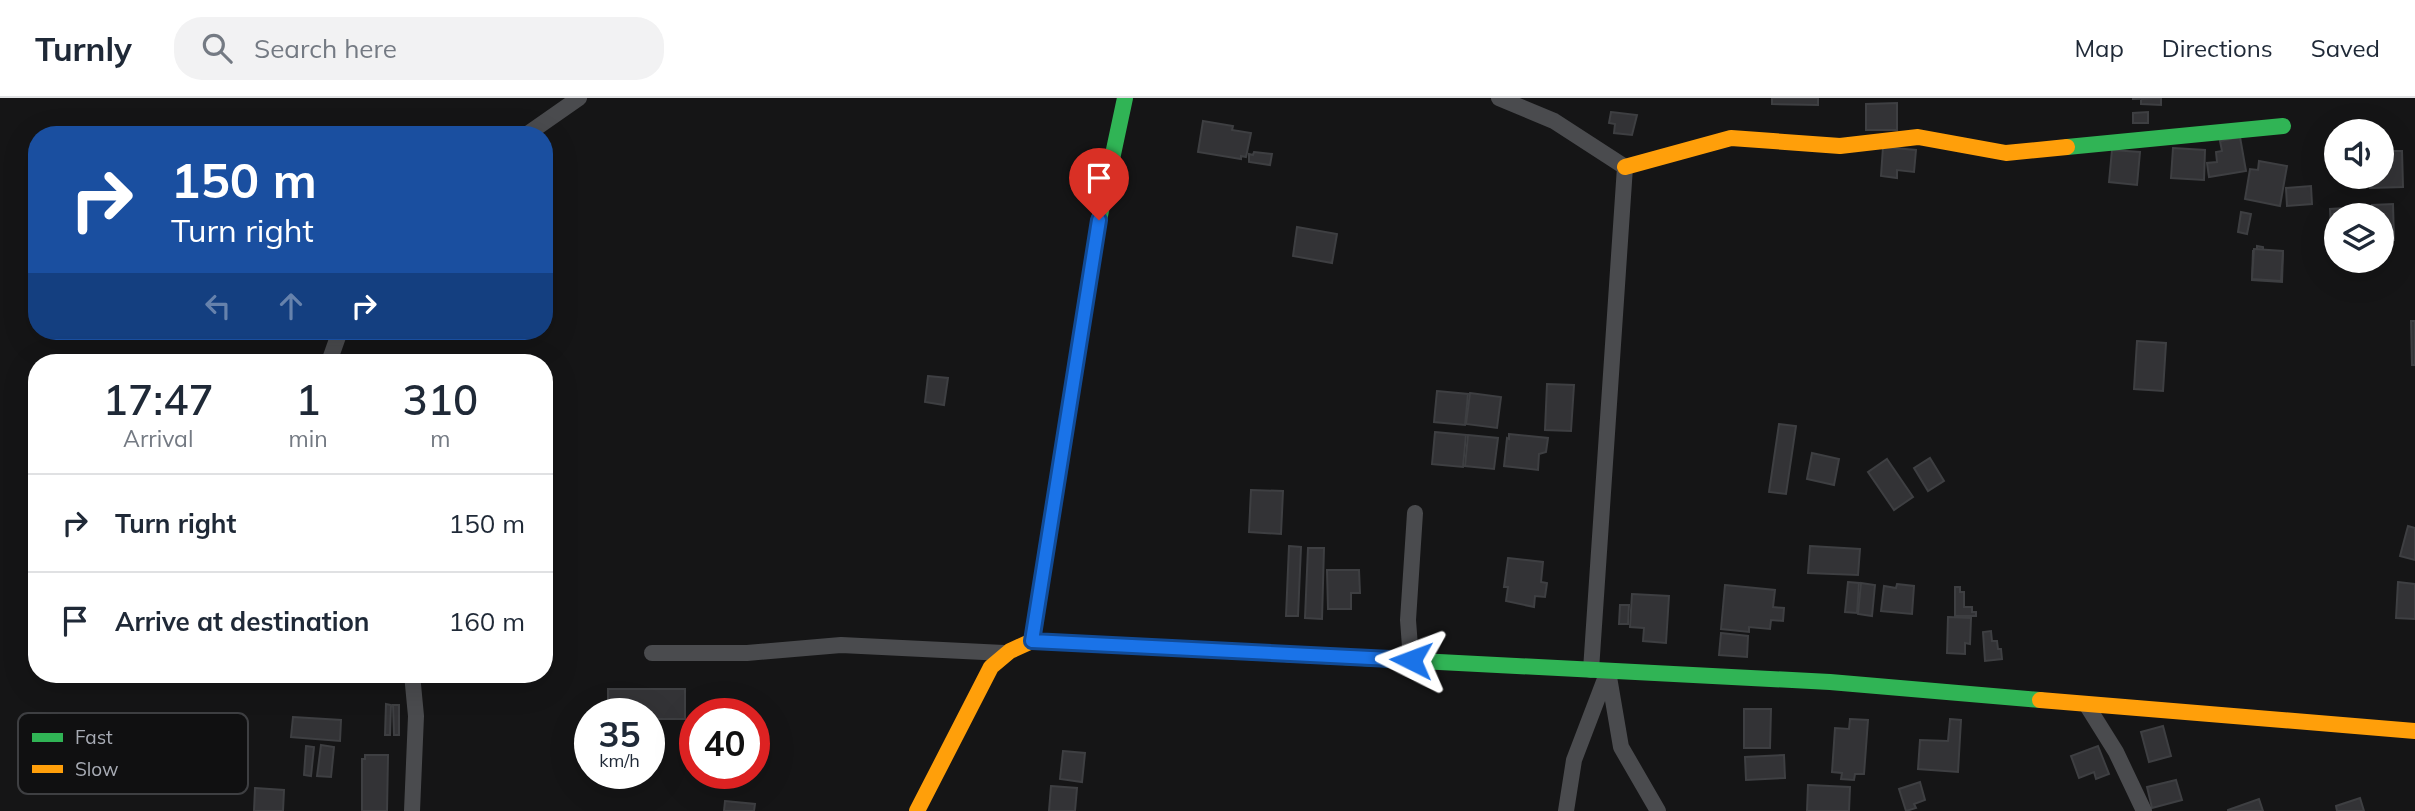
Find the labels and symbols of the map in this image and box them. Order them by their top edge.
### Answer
pin [1069,148,1129,220]
position arrow [1374,623,1448,697]
speed limit sign: 40 [679,698,770,789]
legend [18,713,248,794]
text: Fast [75,725,113,749]
text: Slow [75,757,119,781]

